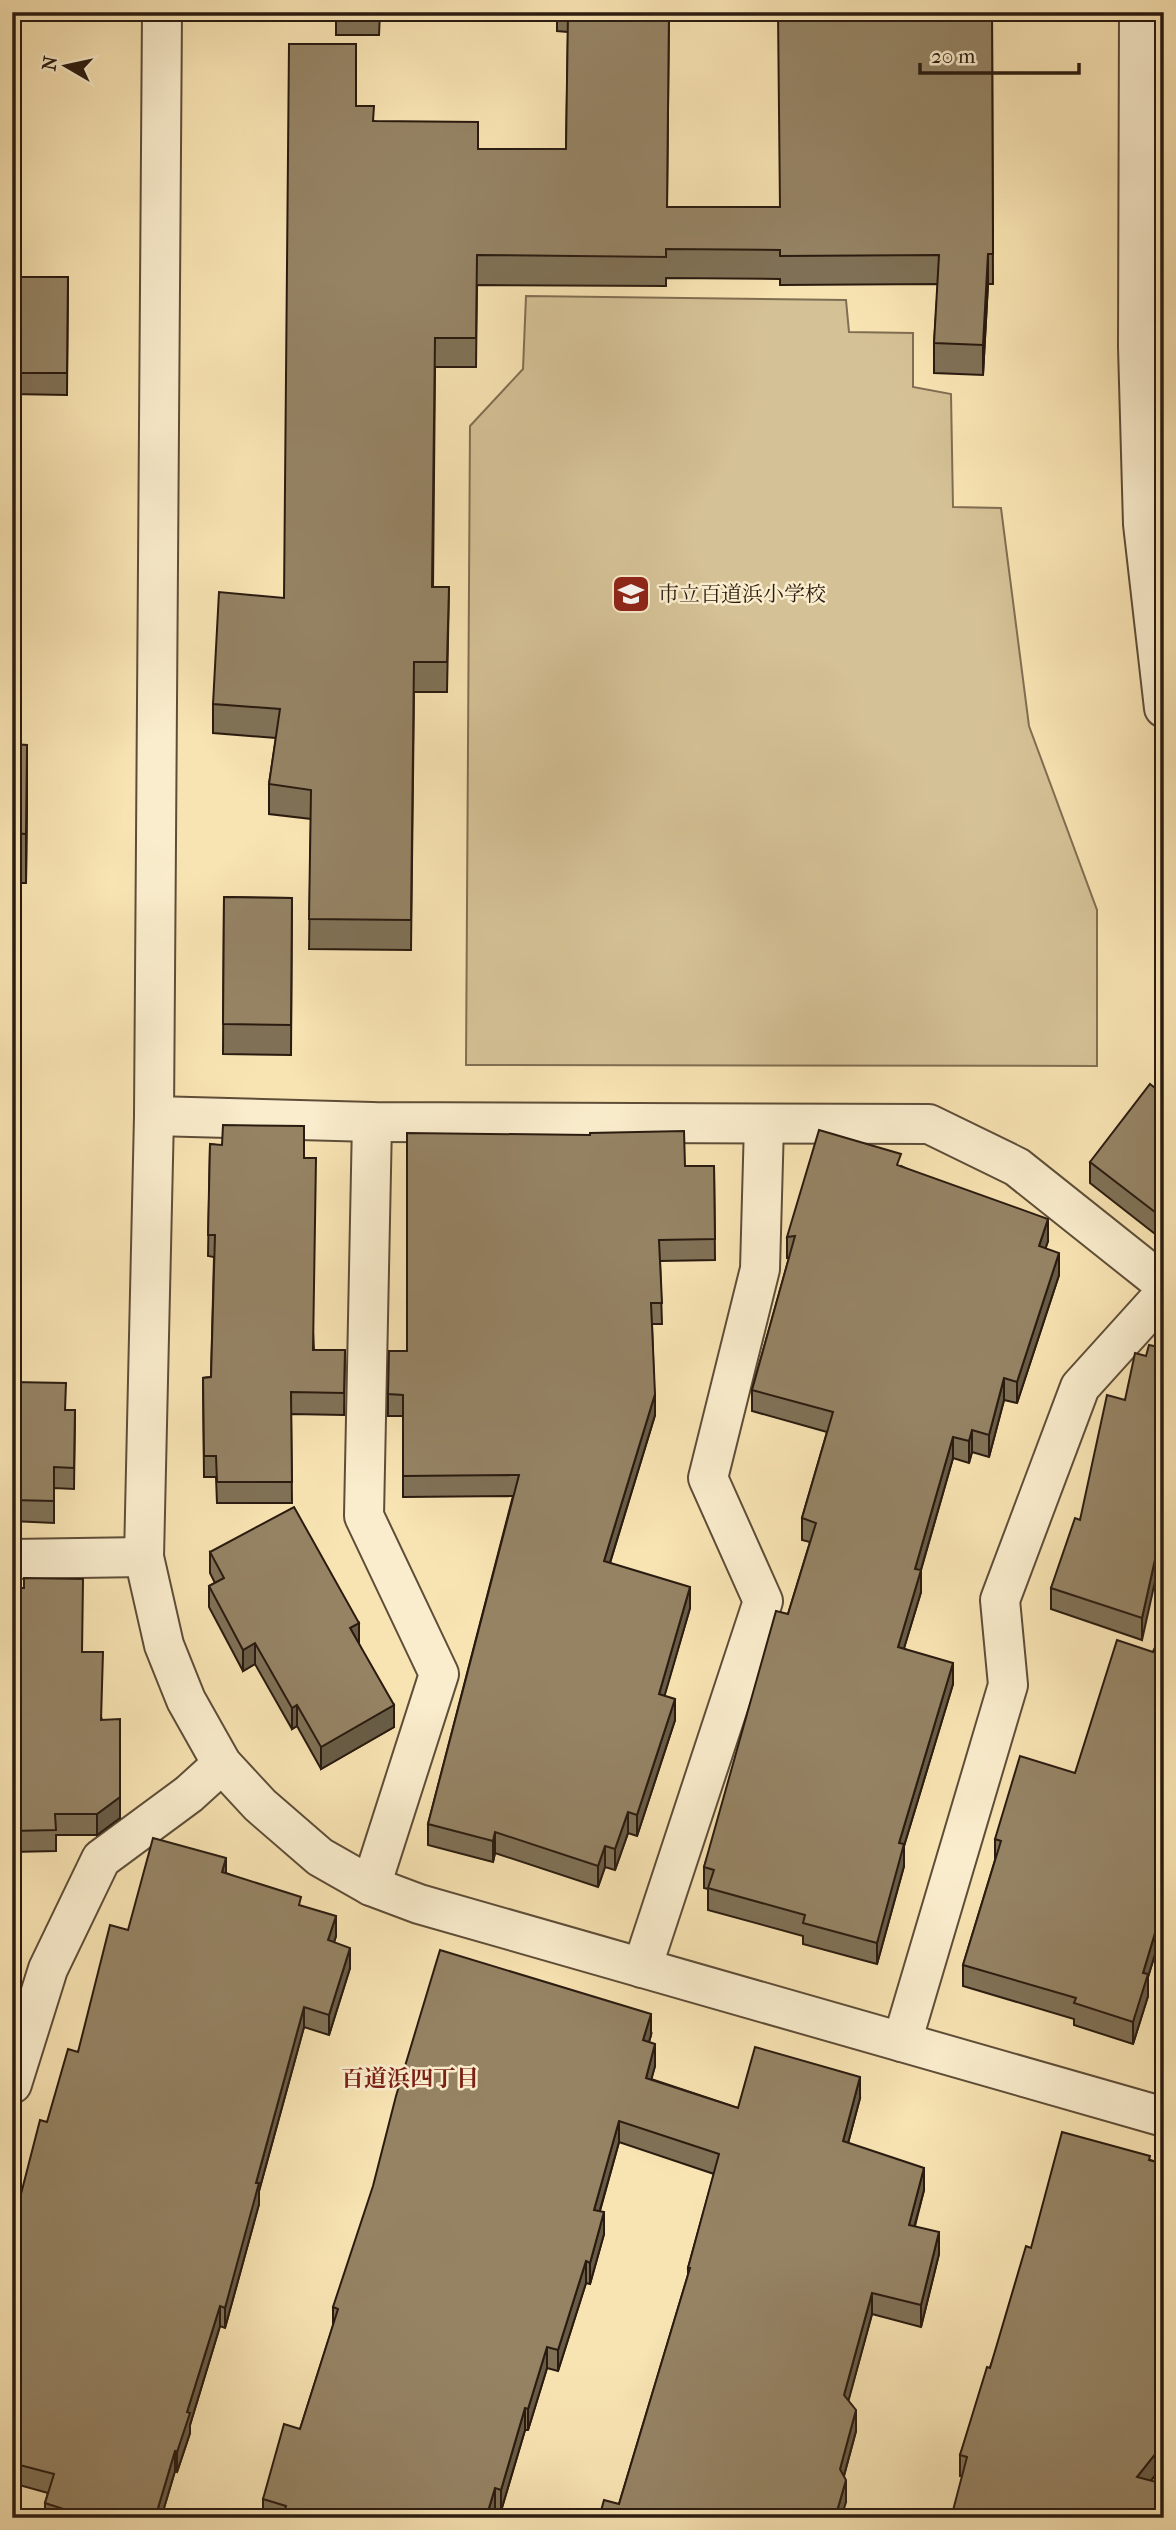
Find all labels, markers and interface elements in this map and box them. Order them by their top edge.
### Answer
north arrow [32,32,102,102]
scale bar [920,32,1080,76]
text: 20 m [931,44,976,68]
text: N [38,54,62,72]
school or university icon: 市立百道浜小学校 [610,573,652,615]
place label: 市立百道浜小学校 [658,582,826,606]
district label: 百道浜四丁目 [341,2065,479,2092]

